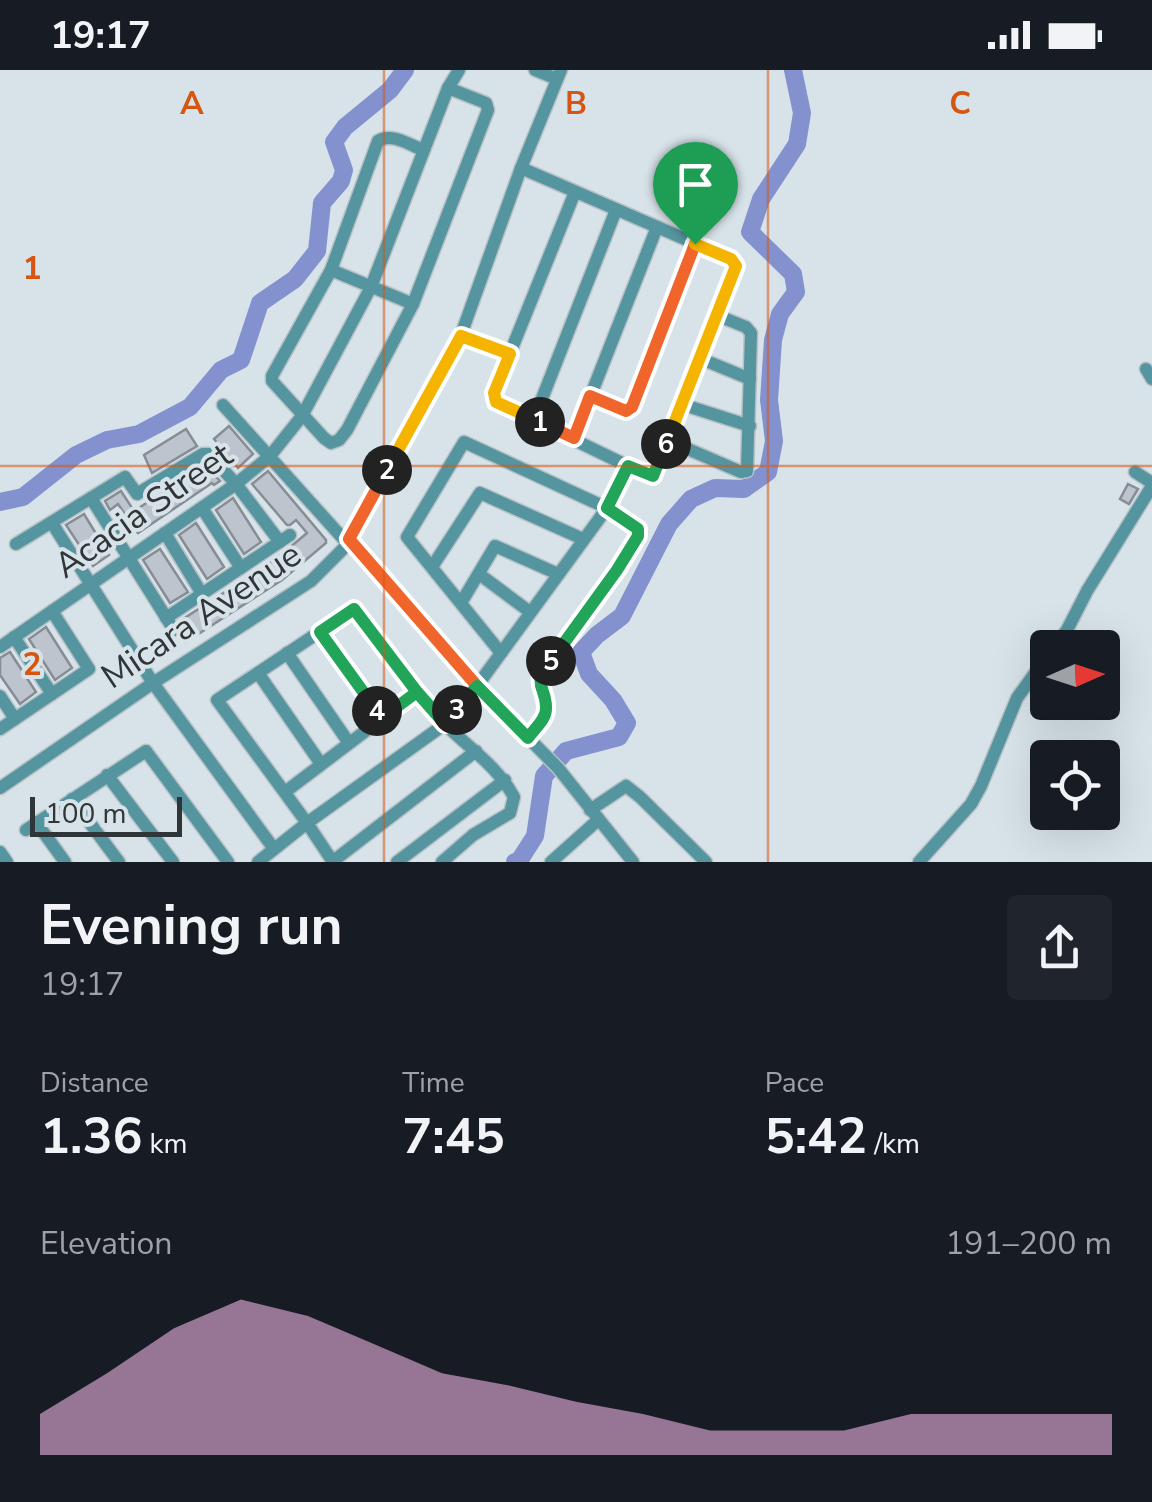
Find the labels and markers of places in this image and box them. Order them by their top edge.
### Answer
pin [653,142,738,245]
pin: 1 [515,397,565,447]
pin: 6 [641,419,691,469]
pin: 2 [362,445,412,495]
pin: 5 [526,636,576,686]
pin: 3 [432,685,482,735]
pin: 4 [352,686,402,736]

